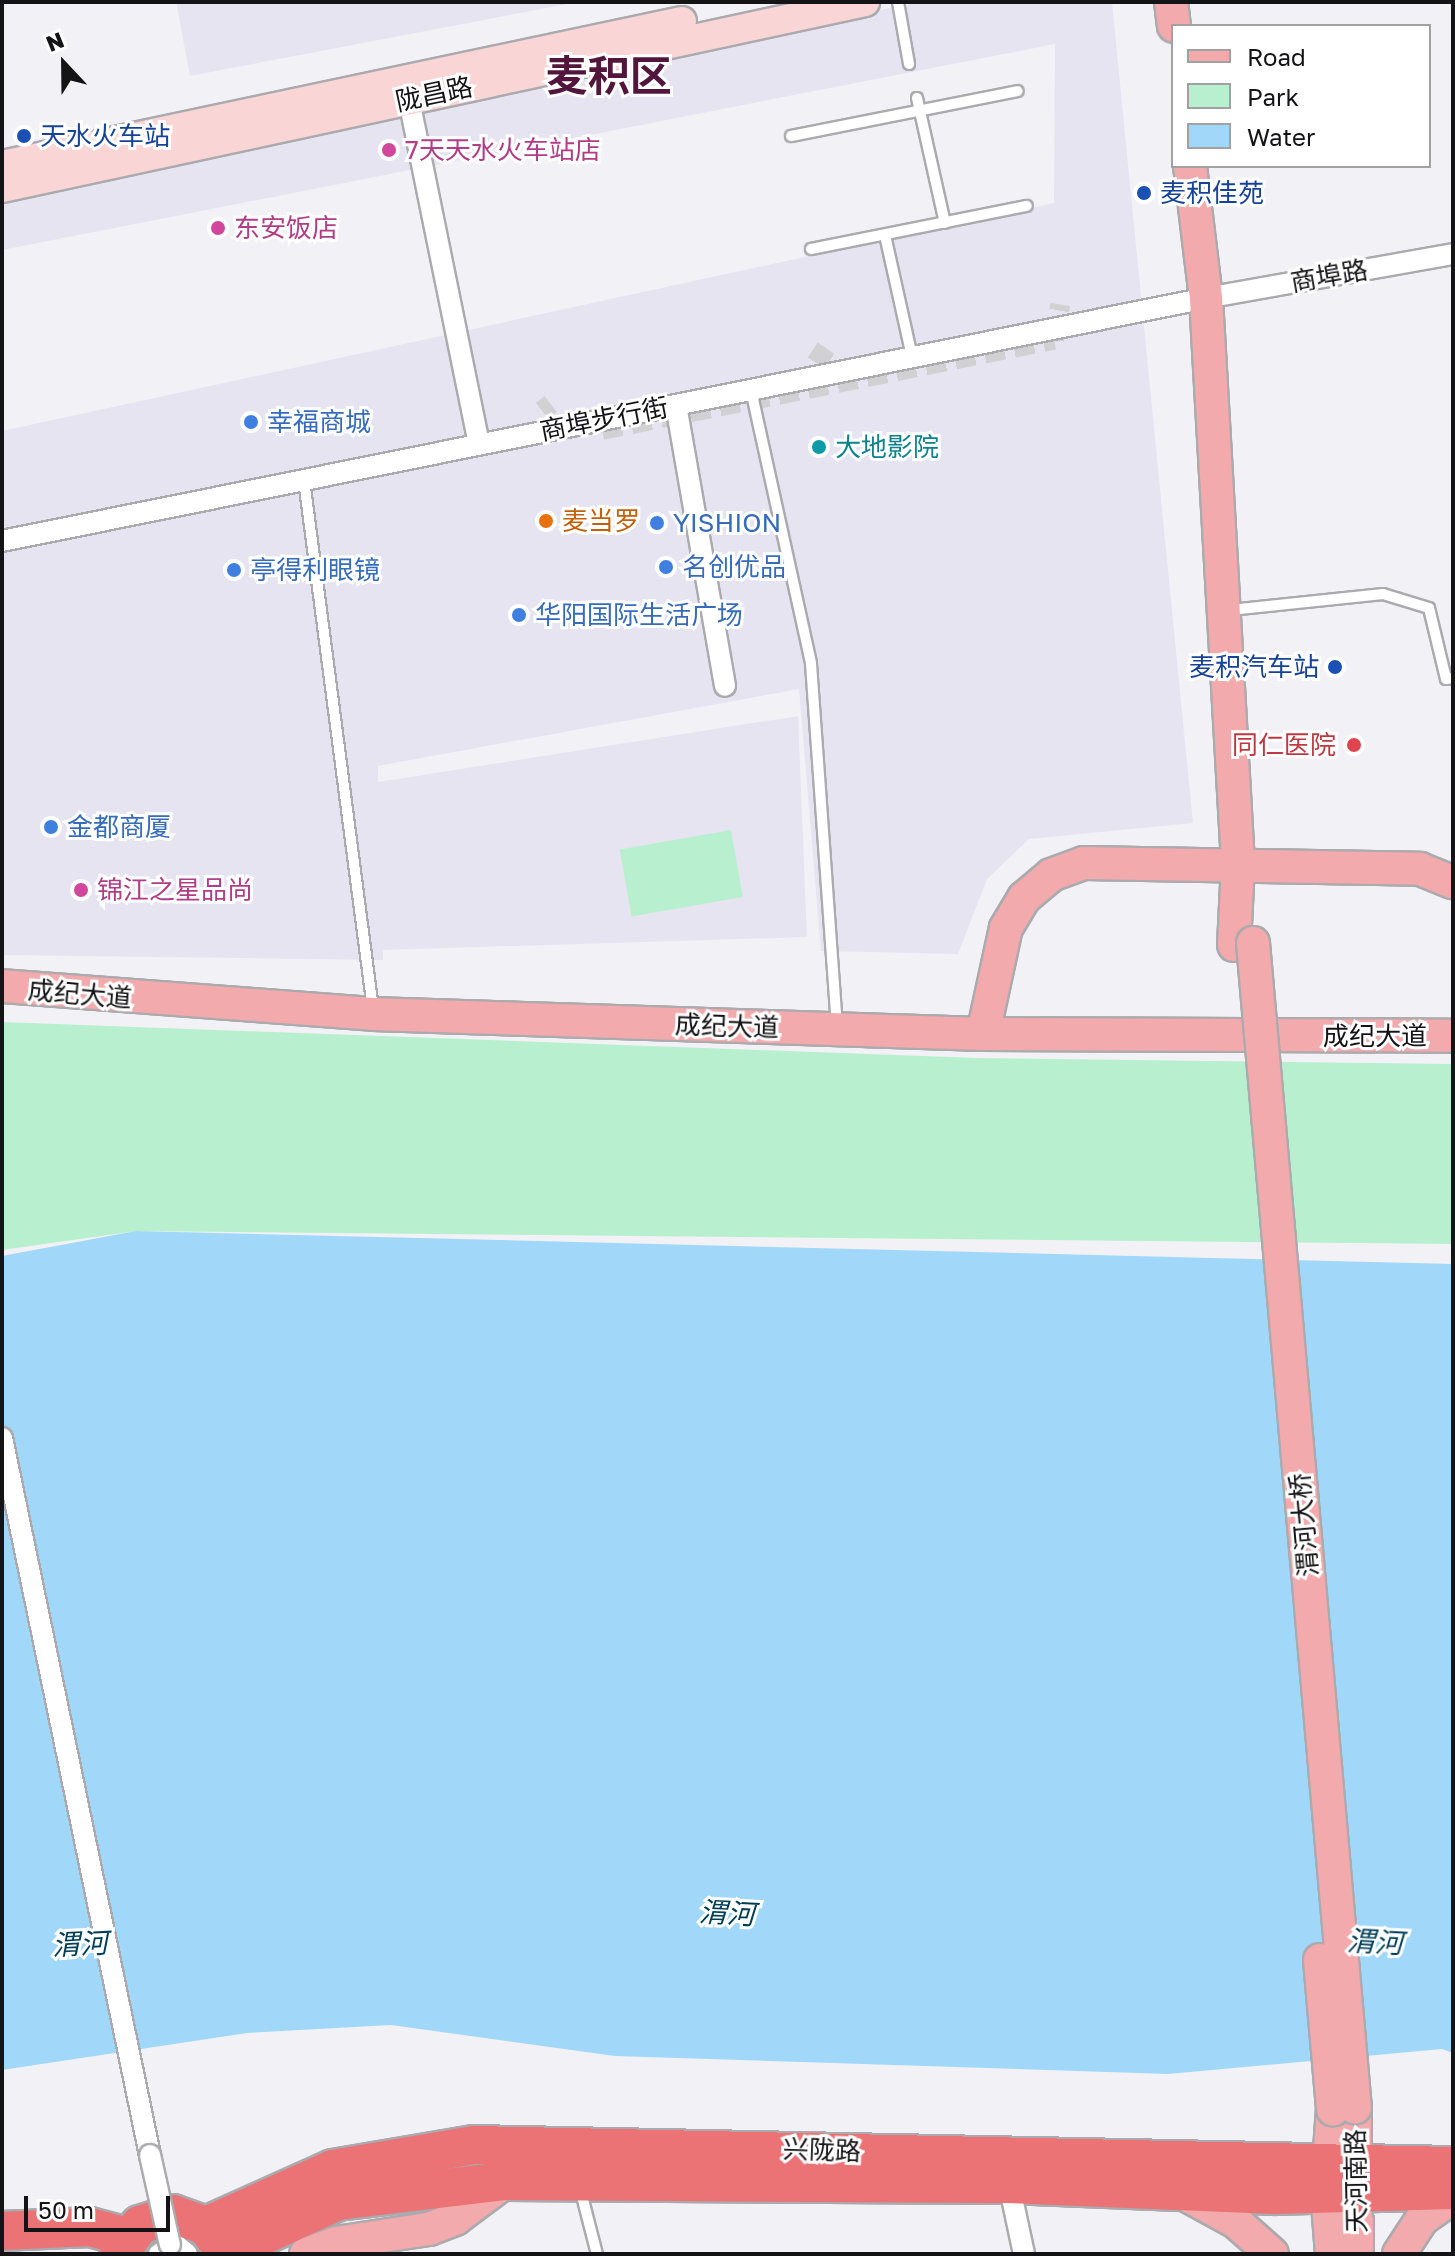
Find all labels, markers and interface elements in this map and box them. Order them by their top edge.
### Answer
north arrow [24,24,104,104]
legend [1171,24,1431,168]
text: N [42,26,68,57]
text: Road [1247,42,1306,71]
district label: 麦积区 [546,50,672,100]
street label: 陇昌路 [393,71,475,117]
text: Park [1247,82,1299,111]
place label: 天水火车站 [40,120,170,152]
text: Water [1247,122,1315,151]
marker: 天水火车站 [15,127,33,145]
place label: 7天天水火车站店 [405,134,601,166]
marker: 7天天水火车站店 [380,141,398,159]
place label: 麦积佳苑 [1160,177,1264,209]
marker: 麦积佳苑 [1135,184,1153,202]
place label: 东安饭店 [234,212,338,244]
marker: 东安饭店 [209,219,227,237]
street label: 商埠路 [1288,254,1370,298]
street label: 商埠步行街 [537,391,671,447]
place label: 幸福商城 [267,406,371,438]
marker: 幸福商城 [242,413,260,431]
place label: 大地影院 [835,431,939,463]
marker: 大地影院 [810,438,828,456]
place label: 麦当罗 [562,505,640,537]
place label: YISHION [673,507,781,539]
marker: 麦当罗 [537,512,555,530]
marker: YISHION [648,514,666,532]
place label: 名创优品 [682,551,786,583]
place label: 亭得利眼镜 [250,554,380,586]
marker: 名创优品 [657,558,675,576]
marker: 亭得利眼镜 [225,561,243,579]
place label: 华阳国际生活广场 [535,599,743,631]
marker: 华阳国际生活广场 [510,606,528,624]
place label: 麦积汽车站 [1189,651,1319,683]
marker: 麦积汽车站 [1326,658,1344,676]
place label: 同仁医院 [1232,729,1336,761]
marker: 同仁医院 [1343,734,1365,756]
place label: 金都商厦 [67,811,171,843]
marker: 金都商厦 [42,818,60,836]
place label: 锦江之星品尚 [97,874,253,906]
marker: 锦江之星品尚 [72,881,90,899]
street label: 成纪大道 [27,974,133,1014]
street label: 成纪大道 [674,1009,780,1043]
street label: 成纪大道 [1323,1020,1427,1052]
street label: 渭河大桥 [1284,1472,1324,1578]
water label: 渭河 [698,1895,756,1931]
water label: 渭河 [1346,1924,1404,1960]
water label: 渭河 [51,1926,109,1962]
street label: 天河南路 [1339,2129,1373,2233]
street label: 兴陇路 [782,2133,862,2167]
scale bar [28,2180,174,2230]
text: 50 m [38,2195,94,2224]

